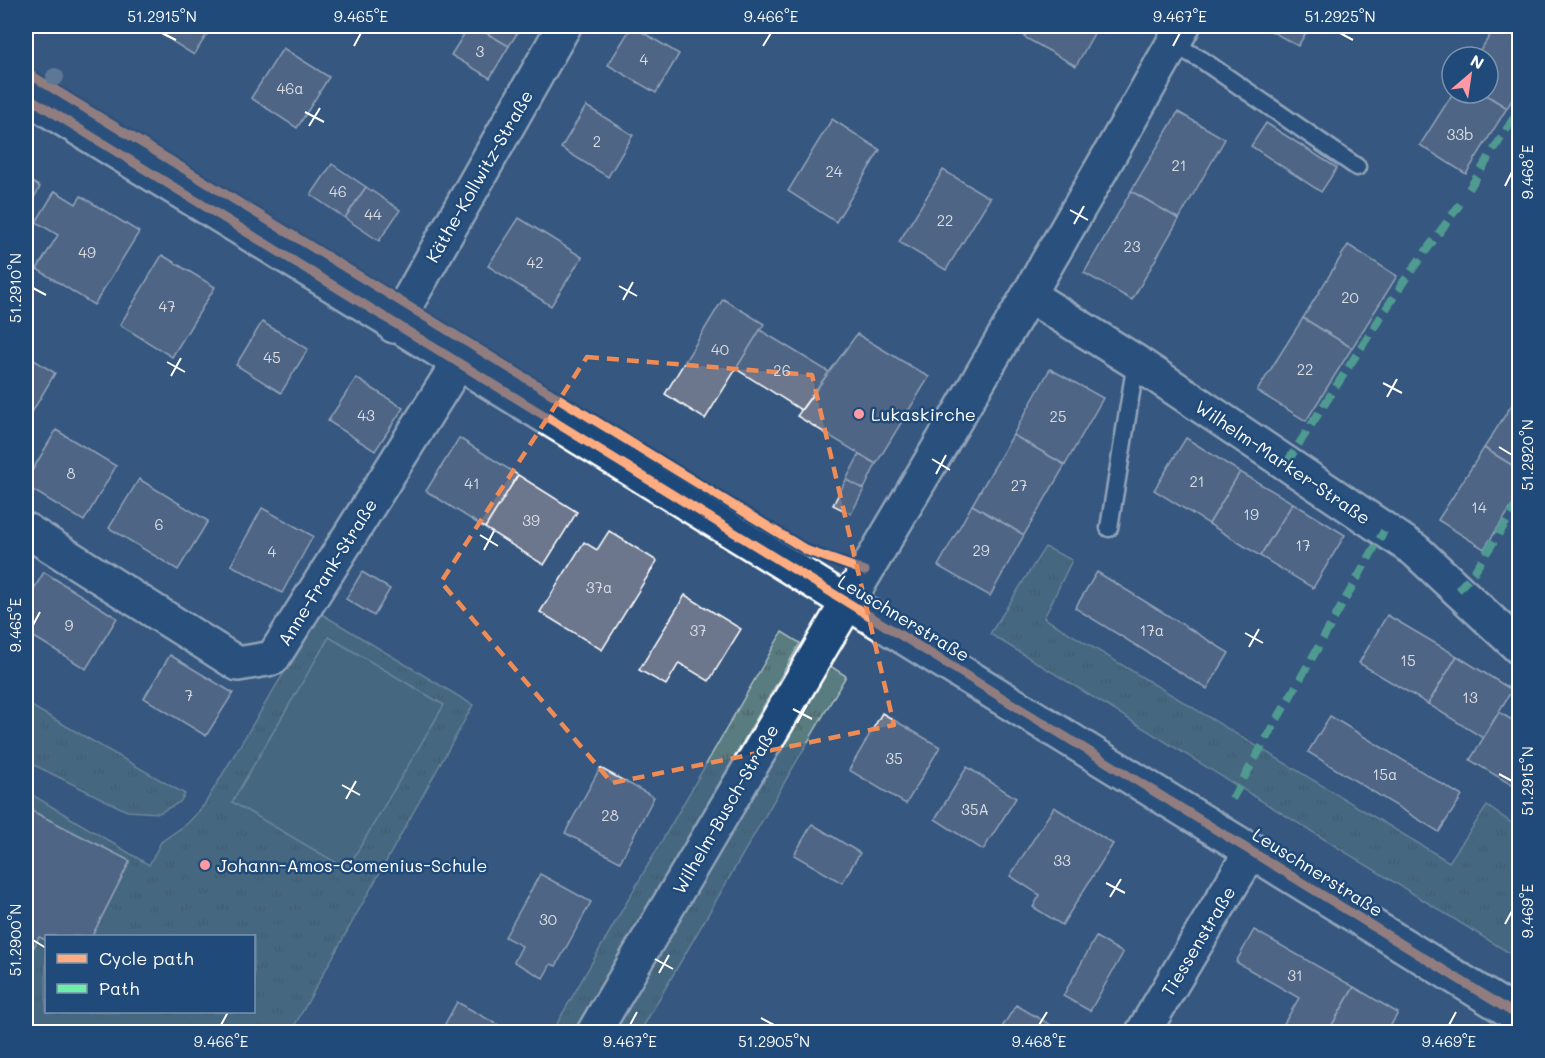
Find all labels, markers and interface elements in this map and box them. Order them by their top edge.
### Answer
text: 51.2915°N [127,6,197,26]
text: 9.465°E [334,6,389,26]
text: 9.466°E [744,6,799,26]
text: 9.467°E [1153,6,1207,26]
text: 51.2925°N [1304,6,1376,26]
house number: 3 [476,41,485,61]
north arrow [1440,45,1500,105]
house number: 4 [640,49,649,69]
text: N [1467,49,1488,74]
house number: 46a [276,78,304,98]
street label: Käthe-Kollwitz-Straße [420,85,538,267]
house number: 33b [1446,124,1474,144]
house number: 2 [593,131,601,151]
text: 9.468°E [1517,144,1537,199]
house number: 21 [1171,155,1187,175]
house number: 24 [825,161,843,181]
house number: 46 [329,181,347,201]
house number: 44 [364,204,382,224]
house number: 22 [937,210,953,230]
house number: 23 [1123,236,1141,256]
house number: 49 [78,242,96,262]
house number: 42 [526,252,544,272]
text: 51.2910°N [5,253,25,323]
house number: 20 [1341,287,1359,307]
house number: 47 [158,296,176,316]
house number: 40 [711,339,729,359]
house number: 45 [263,347,281,367]
house number: 22 [1297,359,1313,379]
house number: 26 [773,360,791,380]
street label: Wilhelm-Marker-Straße [1191,394,1375,530]
place label: Lukaskirche [871,402,976,426]
house number: 43 [357,405,375,425]
house number: 25 [1049,406,1067,426]
marker: Lukaskirche [852,407,866,421]
text: 51.2920°N [1517,419,1537,491]
house number: 8 [66,463,76,483]
house number: 21 [1189,471,1205,491]
house number: 41 [464,473,480,493]
house number: 27 [1011,475,1027,495]
street label: Anne-Frank-Straße [272,494,382,650]
house number: 14 [1471,497,1487,517]
house number: 19 [1243,504,1259,524]
house number: 39 [522,510,540,530]
house number: 6 [154,514,164,534]
house number: 17 [1295,535,1311,555]
house number: 29 [972,540,990,560]
house number: 4 [268,541,277,561]
street label: Leuschnerstraße [834,569,974,667]
house number: 37a [586,577,612,597]
text: 9.465°E [5,597,25,652]
house number: 9 [65,615,74,635]
house number: 37 [689,620,707,640]
house number: 17a [1140,620,1164,640]
house number: 15 [1400,650,1416,670]
house number: 7 [185,685,193,705]
house number: 13 [1462,687,1478,707]
street label: Wilhelm-Busch-Straße [666,720,784,898]
text: 51.2915°N [1517,746,1537,816]
house number: 35 [885,748,903,768]
house number: 15a [1373,764,1397,784]
house number: 35A [961,799,989,819]
house number: 28 [601,805,619,825]
street label: Leuschnerstraße [1248,822,1388,922]
house number: 33 [1053,850,1071,870]
place label: Johann-Amos-Comenius-Schule [217,853,487,877]
marker: Johann-Amos-Comenius-Schule [198,858,212,872]
street label: Tiessenstraße [1156,881,1240,1001]
text: 9.469°E [1517,883,1537,938]
text: 51.2900°N [5,904,25,976]
house number: 30 [539,909,557,929]
legend [45,935,255,1013]
text: Cycle path [99,946,194,970]
house number: 31 [1287,965,1303,985]
text: Path [99,976,139,1000]
text: 9.466°E [194,1031,249,1051]
text: 9.467°E [603,1031,657,1051]
text: 51.2905°N [738,1031,810,1051]
text: 9.468°E [1012,1031,1067,1051]
text: 9.469°E [1422,1031,1477,1051]

